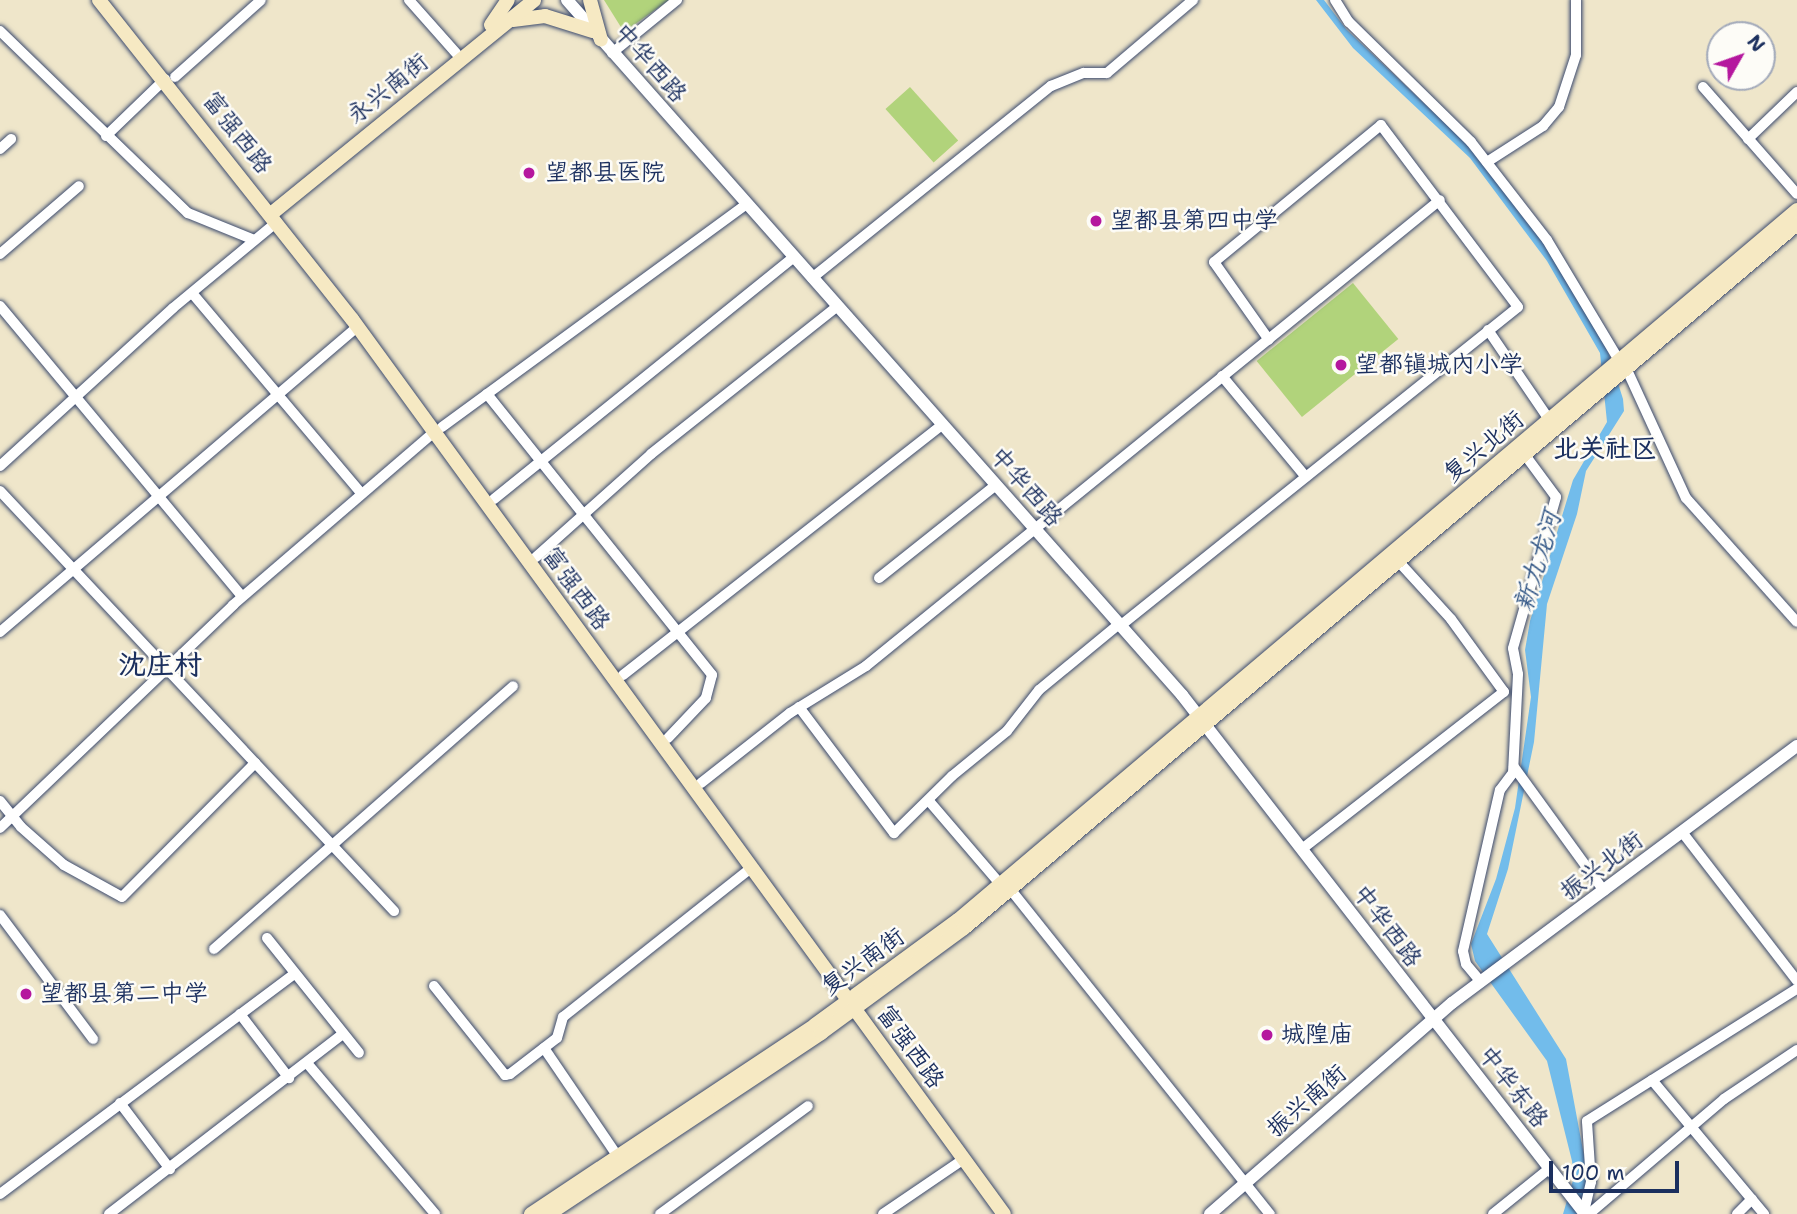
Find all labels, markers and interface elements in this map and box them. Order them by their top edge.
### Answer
street label: 中华西路 [608,17,692,109]
north arrow [1706,21,1776,91]
text: N [1742,30,1770,57]
street label: 永兴南街 [342,48,434,130]
street label: 富强西路 [196,86,278,180]
place label: 望都县医院 [545,159,665,187]
marker: 望都县医院 [519,163,539,183]
place label: 望都县第四中学 [1110,207,1278,235]
marker: 望都县第四中学 [1088,213,1104,229]
place label: 望都镇城内小学 [1355,351,1523,379]
marker: 望都镇城内小学 [1333,357,1349,373]
street label: 复兴北街 [1438,405,1530,489]
district label: 北关社区 [1553,432,1657,464]
street label: 中华西路 [984,441,1068,533]
water label: 新九龙河 [1507,507,1567,615]
street label: 富强西路 [536,542,616,636]
district label: 沈庄村 [118,647,202,681]
street label: 振兴北街 [1555,826,1649,906]
street label: 中华西路 [1347,879,1427,973]
street label: 复兴南街 [816,922,910,1002]
place label: 望都县第二中学 [40,980,208,1008]
marker: 望都县第二中学 [18,986,34,1002]
street label: 富强西路 [870,1000,950,1094]
place label: 城隍庙 [1281,1021,1353,1049]
marker: 城隍庙 [1259,1027,1275,1043]
street label: 中华东路 [1472,1040,1554,1134]
street label: 振兴南街 [1261,1059,1353,1143]
scale bar [1552,1148,1682,1192]
text: 100 m [1562,1159,1625,1187]

